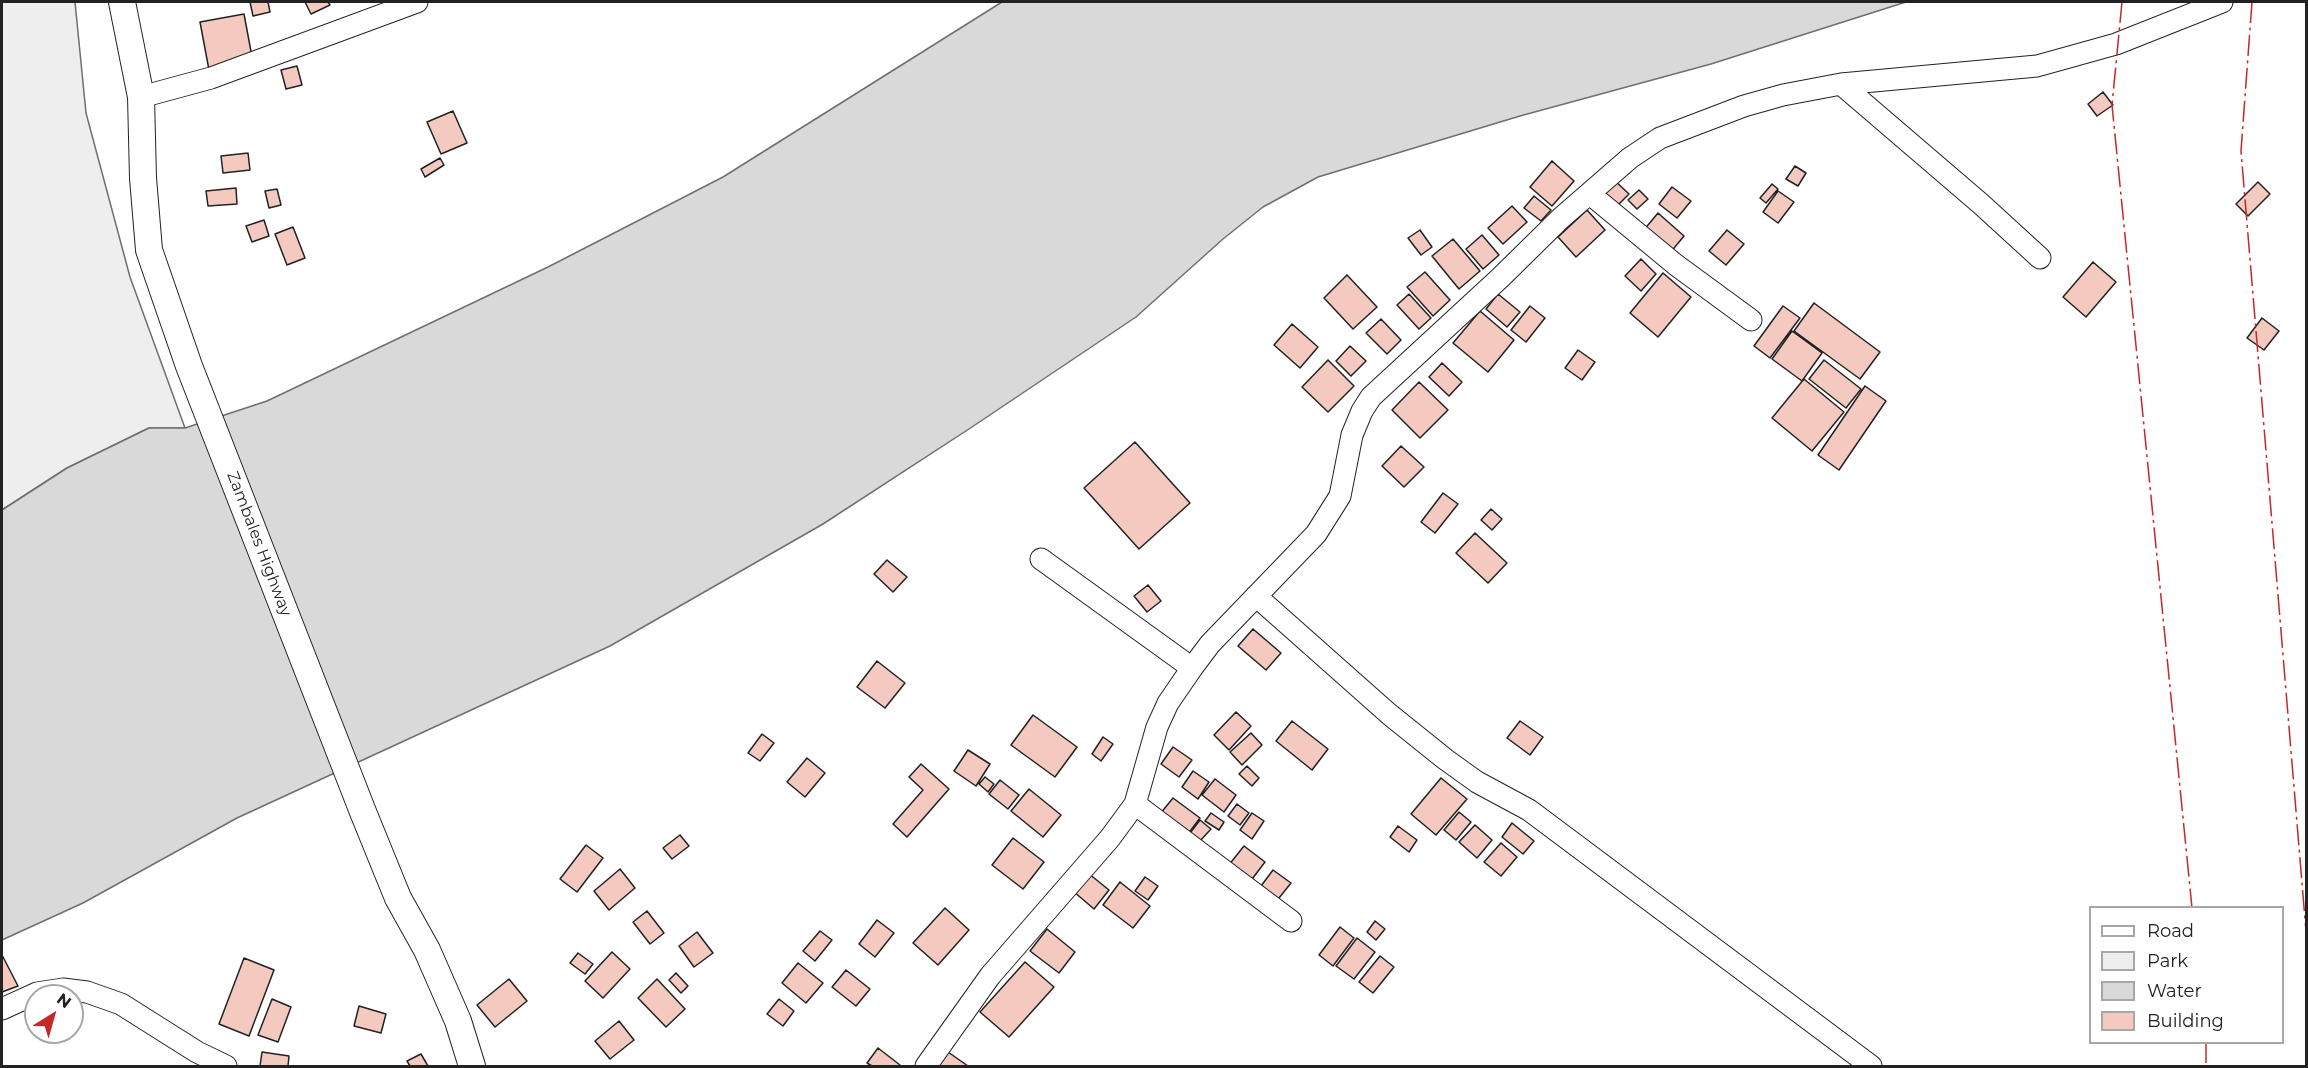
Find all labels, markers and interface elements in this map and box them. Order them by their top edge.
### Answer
street label: Zambales Highway [223,469,295,619]
legend [2089,906,2284,1044]
text: Road [2147,920,2194,942]
text: Park [2147,950,2188,972]
text: Water [2147,980,2202,1002]
north arrow [24,984,84,1044]
text: N [53,989,75,1012]
text: Building [2147,1010,2224,1032]

